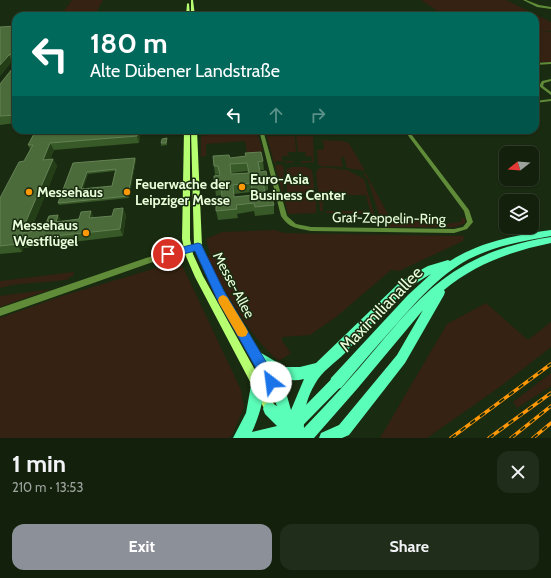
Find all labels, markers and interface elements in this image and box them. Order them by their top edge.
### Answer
text: 180 m [90,26,168,60]
icon: left [24,28,76,80]
text: Alte Dübener Landstraße [90,60,280,82]
icon: left [223,104,245,126]
icon: ahead [265,104,287,126]
icon: right [307,104,329,126]
north arrow [499,146,539,186]
map controls [499,146,539,234]
place label: Euro-Asia Business Center [250,170,346,204]
place label: Feuerwache der Leipziger Messe [135,175,230,209]
marker: Euro-Asia Business Center [237,182,247,192]
place label: Messehaus [37,183,103,201]
marker: Messehaus [24,187,34,197]
marker: Feuerwache der Leipziger Messe [122,187,132,197]
button: layers [499,194,539,234]
street label: Graf-Zeppelin-Ring [332,208,447,228]
place label: Messehaus Westflügel [12,216,78,250]
marker: Messehaus Westflügel [81,228,91,238]
pin [151,237,185,271]
icon: arrive [157,243,179,265]
street label: Messe-Allee [209,249,259,321]
street label: Maximilianallee [335,262,427,356]
position arrow [250,361,292,403]
text: 1 min [12,449,66,478]
button: close [497,451,539,493]
text: 210 m · 13:53 [12,479,83,495]
button: Exit [12,524,272,570]
button: Share [280,524,539,570]

